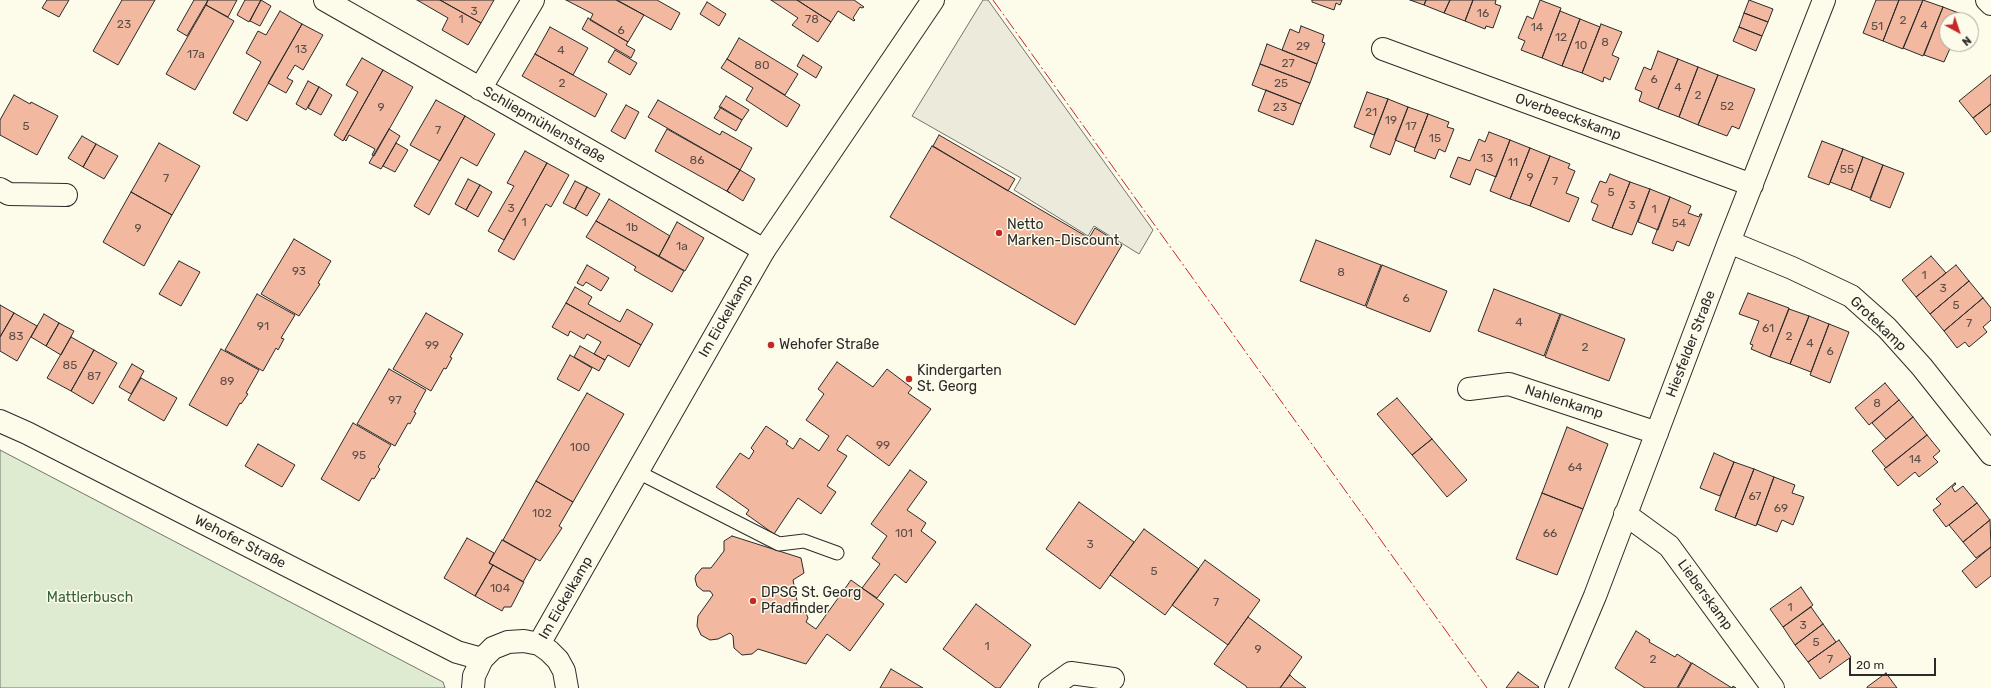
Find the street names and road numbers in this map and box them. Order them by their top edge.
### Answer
street label: Schliepmühlenstraße [480,83,608,167]
street label: Overbeeckskamp [1513,90,1623,144]
street label: Im Eickelkamp [695,272,757,360]
street label: Hiesfelder Straße [1663,288,1719,400]
street label: Grotekamp [1846,293,1910,355]
street label: Nahlenkamp [1523,381,1605,423]
street label: Wehofer Straße [192,512,288,572]
street label: Im Eickelkamp [535,554,597,642]
street label: Lieberskamp [1674,556,1736,634]

